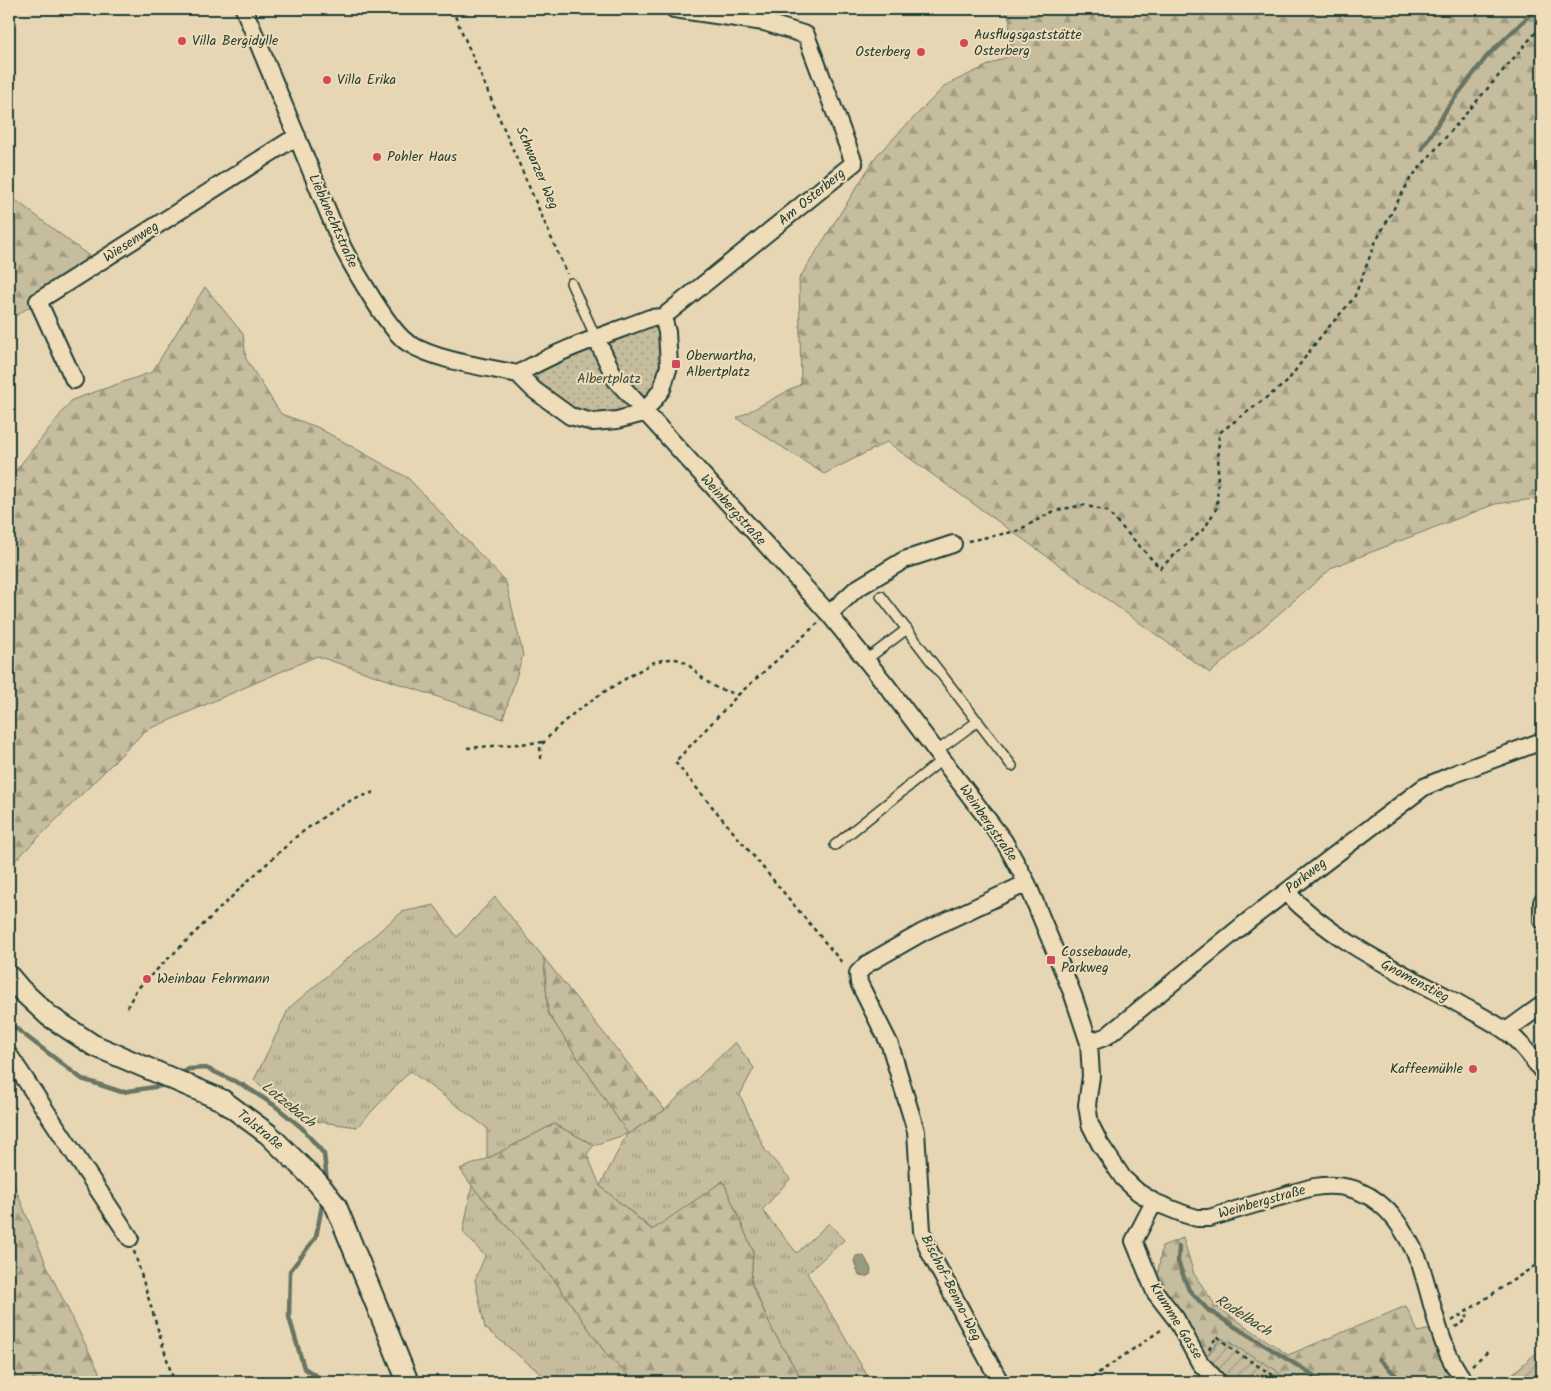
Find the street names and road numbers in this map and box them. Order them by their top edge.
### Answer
street label: Schwarzer Weg [510,123,564,213]
street label: Am Osterberg [774,163,850,231]
street label: Liebknechtstraße [302,170,364,272]
street label: Wiesenweg [99,216,163,268]
street label: Weinbergstraße [695,469,772,551]
street label: Weinbergstraße [953,780,1023,867]
street label: Parkweg [1280,853,1332,899]
street label: Gnomenstieg [1377,954,1453,1008]
street label: Talstraße [232,1104,289,1156]
street label: Weinbergstraße [1216,1179,1309,1225]
street label: Bischof-Benno-Weg [915,1231,987,1345]
street label: Krumme Gasse [1144,1278,1209,1364]

